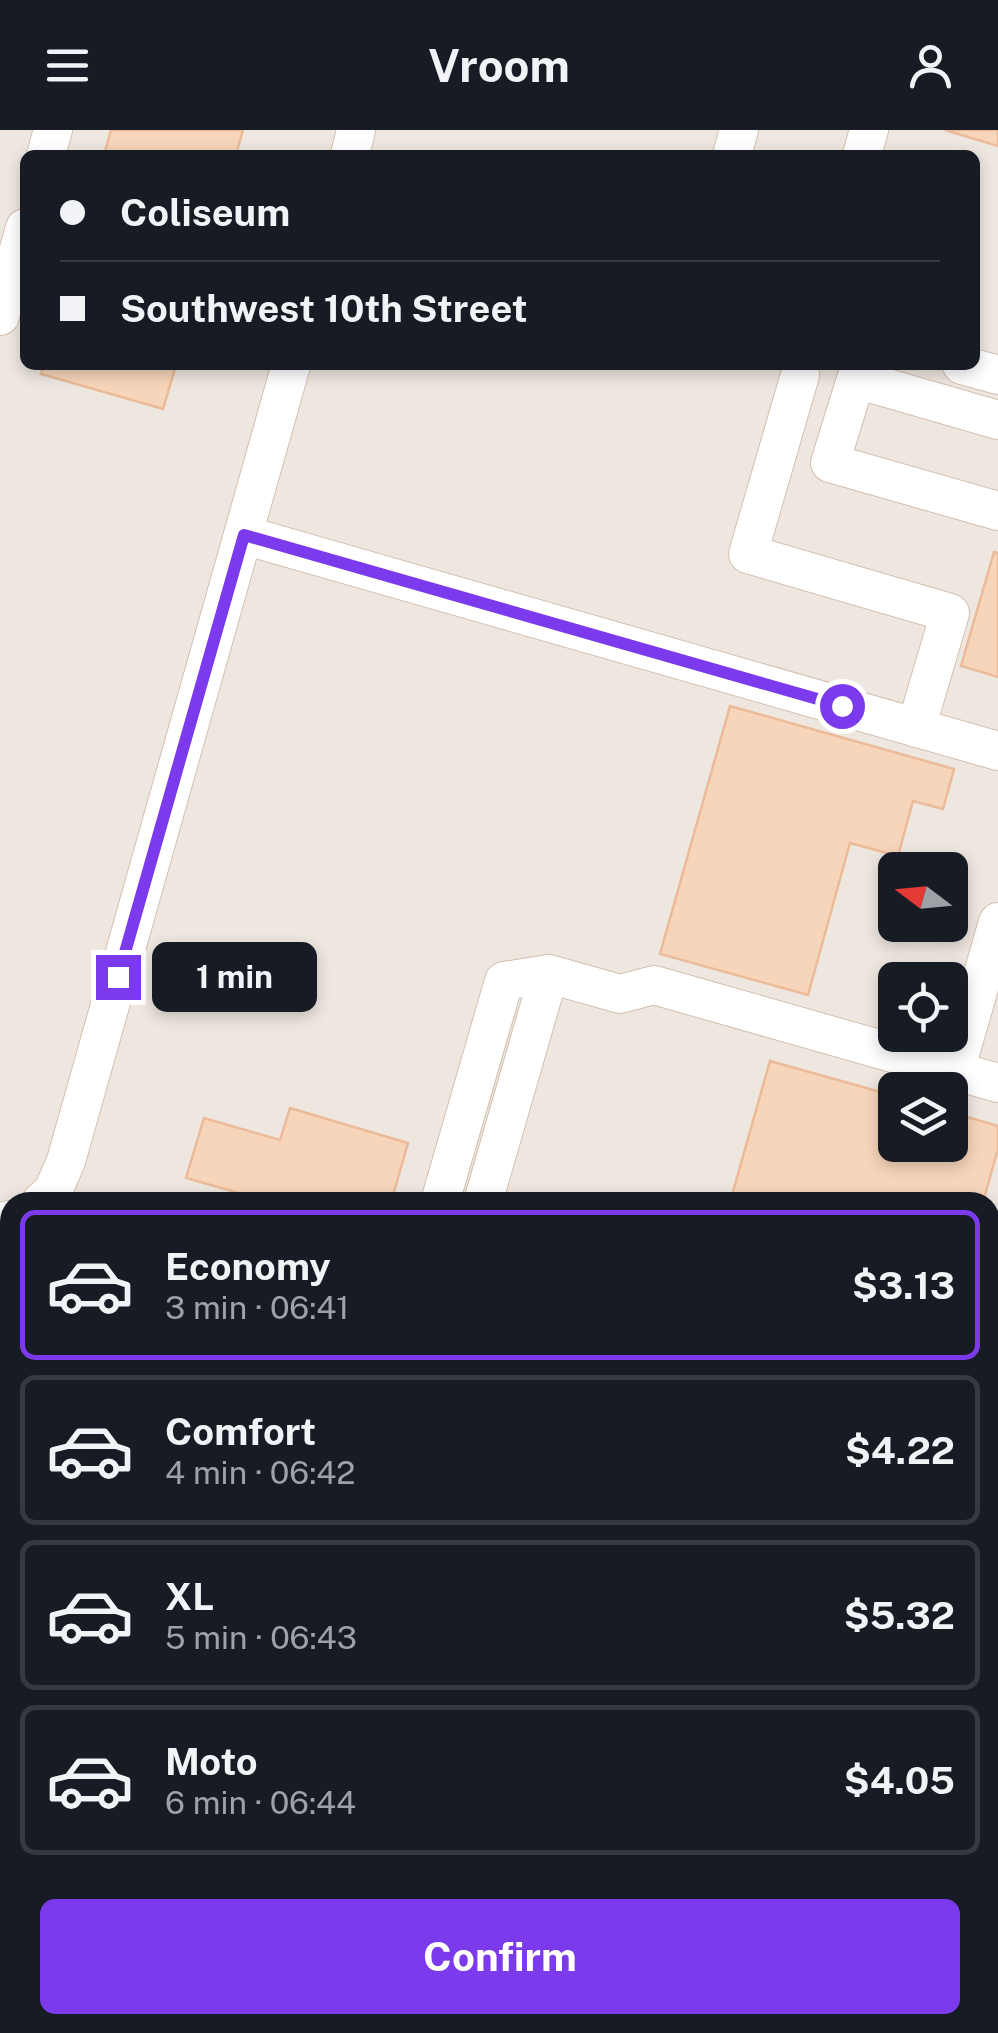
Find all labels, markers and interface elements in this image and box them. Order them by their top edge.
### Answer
icon: menu [40,38,95,93]
icon: person [903,38,958,93]
text: Vroom [428,39,570,92]
text: Coliseum [120,190,290,235]
text: Southwest 10th Street [120,286,528,331]
route start [820,684,865,729]
north arrow [878,852,968,942]
map controls [878,852,968,1162]
callout: 1 min [153,942,318,1012]
route end [96,955,141,1000]
text: 1 min [196,958,273,995]
button: locate [878,962,968,1052]
button: layers [878,1072,968,1162]
icon: car [45,1240,135,1330]
text: Economy [165,1244,331,1289]
text: $3.13 [852,1263,955,1308]
text: 3 min · 06:41 [165,1289,349,1326]
icon: car [45,1405,135,1495]
text: Comfort [165,1409,316,1454]
text: $4.22 [845,1428,955,1473]
text: 4 min · 06:42 [165,1454,355,1491]
icon: car [45,1570,135,1660]
text: XL [165,1574,214,1619]
text: $5.32 [844,1593,955,1638]
text: 5 min · 06:43 [165,1619,357,1656]
icon: car [45,1735,135,1825]
text: Moto [165,1739,258,1784]
text: $4.05 [844,1758,955,1803]
text: 6 min · 06:44 [165,1784,356,1821]
button: Confirm [40,1899,960,2014]

